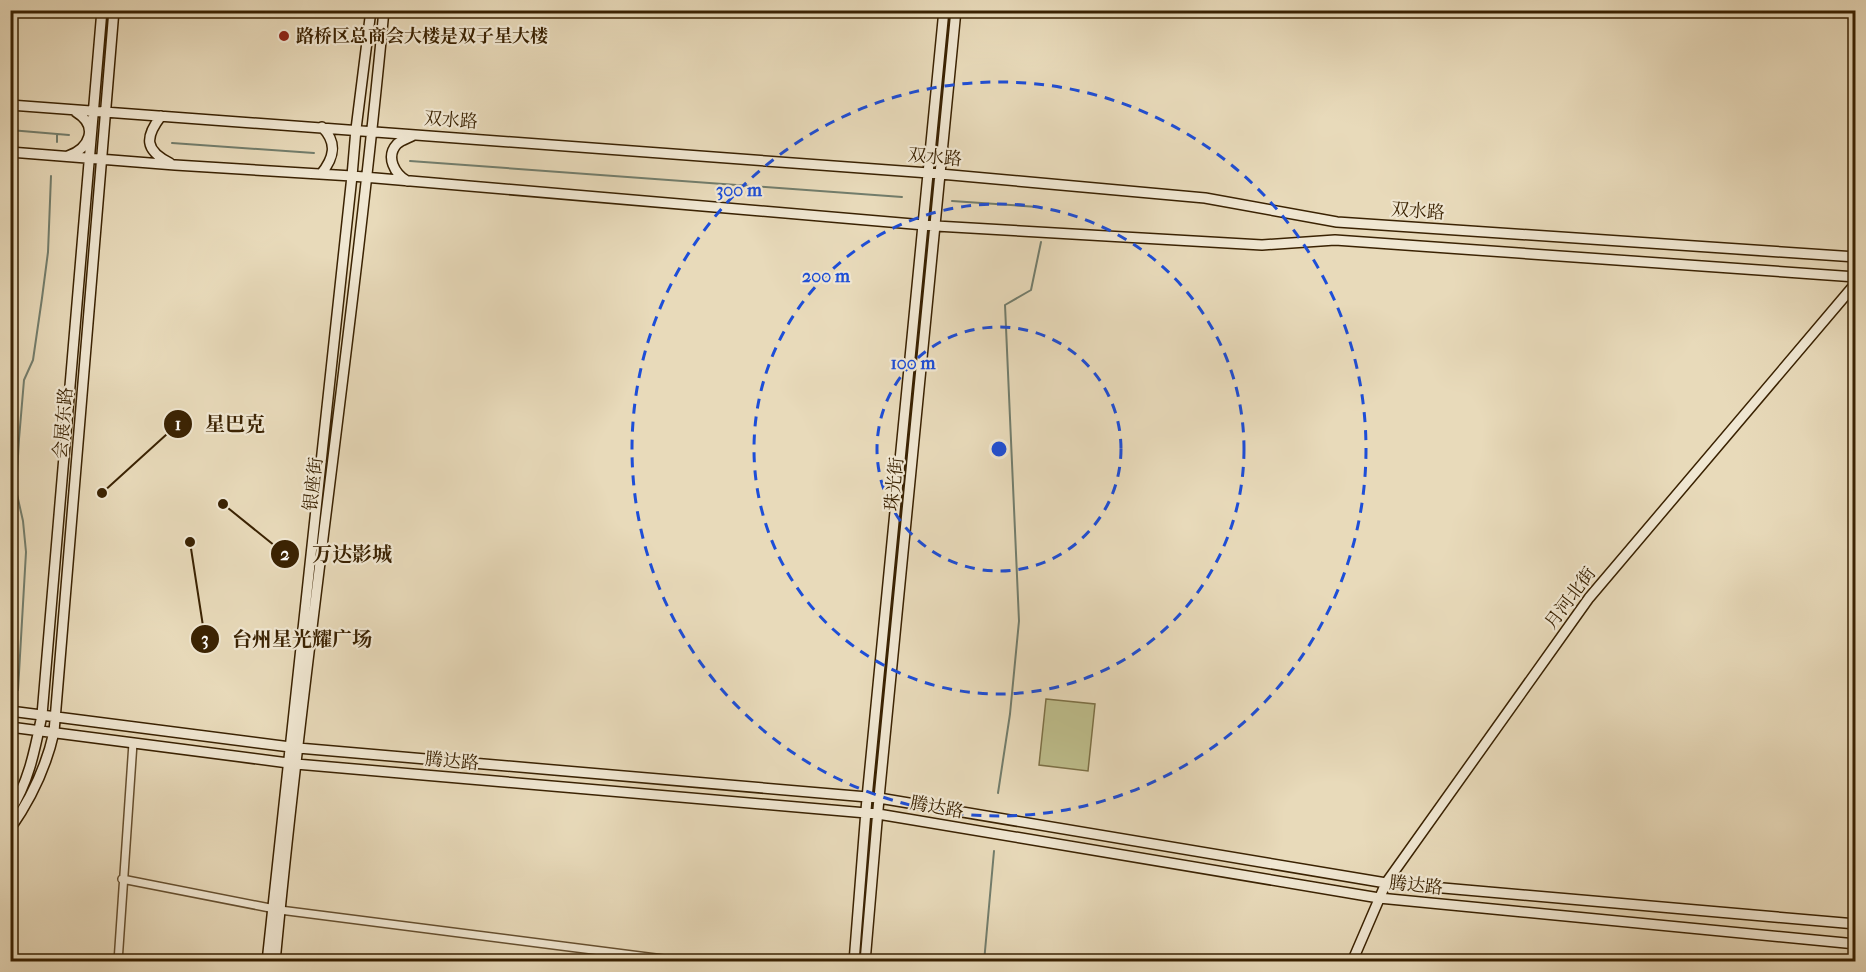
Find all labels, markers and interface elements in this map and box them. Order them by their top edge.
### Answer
place label: 路桥区总商会大楼是双子星大楼 [296,26,548,47]
marker: 路桥区总商会大楼是双子星大楼 [277,29,291,43]
street label: 双水路 [423,108,479,133]
street label: 双水路 [907,145,963,170]
text: 300 m [716,180,763,201]
street label: 双水路 [1390,199,1446,224]
text: 200 m [802,266,851,287]
text: 100 m [890,353,937,374]
street label: 会展东路 [50,386,77,460]
callout: 星巴克 [163,405,277,443]
text: 星巴克 [205,413,265,436]
text: 1 [175,414,181,435]
centre of rings [989,439,1009,459]
street label: 银座街 [300,456,327,512]
street label: 珠光街 [881,456,908,512]
callout: 万达影城 [270,535,404,573]
text: 万达影城 [312,543,392,566]
text: 2 [280,544,290,565]
street label: 月河北街 [1540,563,1600,633]
callout: 台州星光耀广场 [190,620,384,658]
text: 台州星光耀广场 [232,628,372,651]
text: 3 [201,629,209,650]
street label: 腾达路 [424,749,480,774]
street label: 腾达路 [909,792,965,823]
street label: 腾达路 [1388,872,1444,899]

